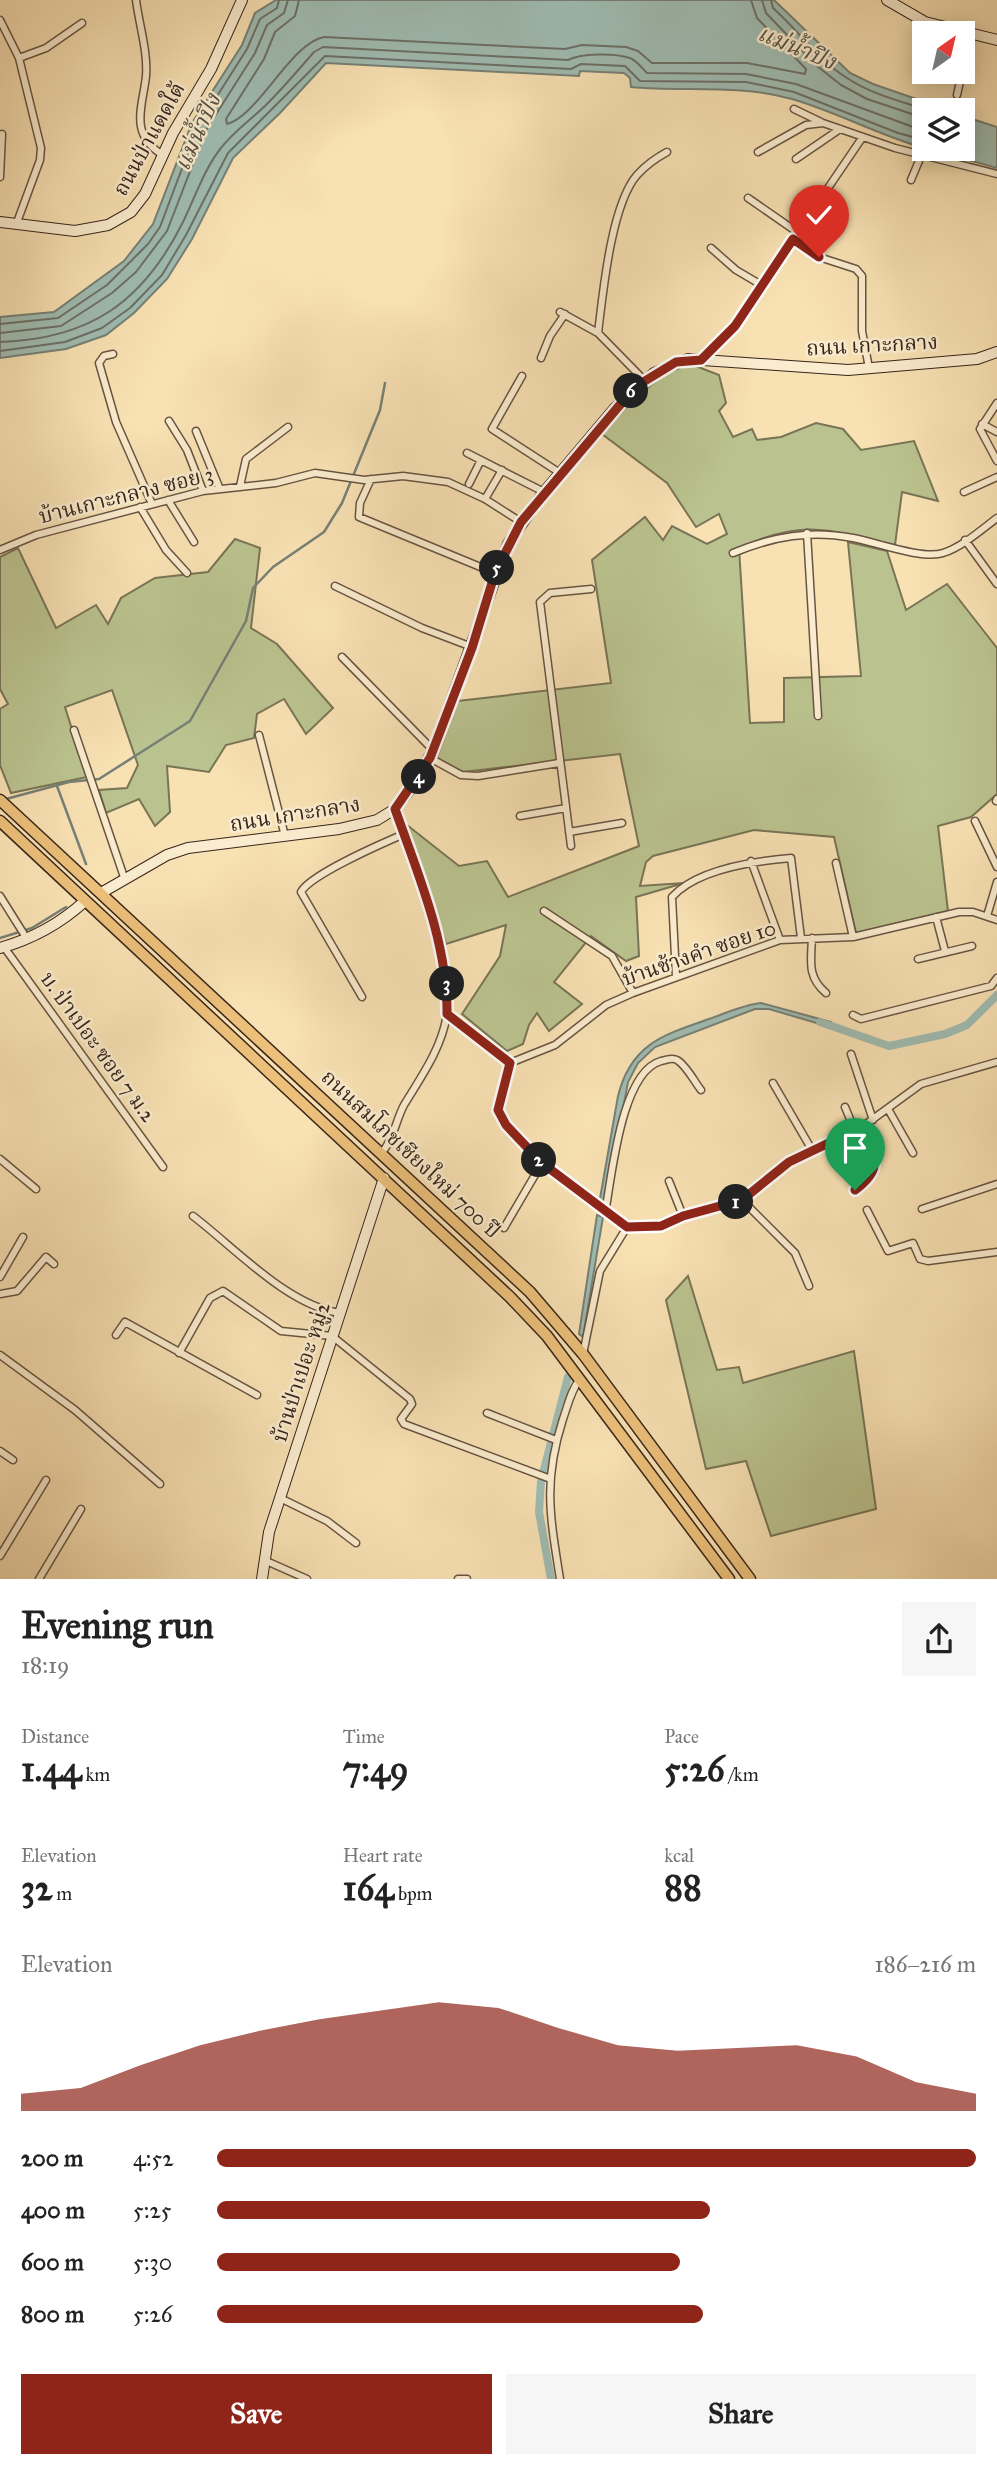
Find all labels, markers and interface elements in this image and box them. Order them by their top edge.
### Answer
water label: แม่น้ำปิง [754,16,843,76]
north arrow [912,21,975,84]
map controls [912,21,975,161]
street label: ถนนป่าแดดใต้ [105,77,191,200]
water label: แม่น้ำปิง [165,86,227,175]
button: layers [912,98,975,161]
pin [789,185,849,257]
icon: check [800,196,838,234]
street label: ถนน เกาะกลาง [806,329,938,361]
pin: 6 [614,374,648,408]
text: 6 [626,379,635,402]
street label: บ้านเกาะกลาง ซอย 3 [36,461,216,529]
pin: 5 [480,550,514,586]
text: 5 [492,556,501,579]
pin: 4 [402,760,436,794]
text: 4 [413,765,424,788]
street label: ถนน เกาะกลาง [228,791,362,837]
street label: บ้านช้างคำ ซอย 10 [619,915,779,991]
street label: บ. ป่าเปอะ ซอย 7 ม.2 [35,967,162,1128]
pin: 3 [430,967,464,1002]
text: 3 [443,972,450,995]
street label: ถนนสมโภชเชียงใหม่ 700 ปี [316,1063,507,1244]
pin [825,1118,885,1190]
icon: arrive [836,1129,874,1167]
pin: 2 [522,1142,556,1178]
text: 2 [534,1148,543,1171]
pin: 1 [718,1184,754,1220]
text: 1 [732,1190,739,1213]
street label: บ้านป่าเปอะ หมู่2 [266,1298,336,1445]
text: Evening run [21,1602,214,1648]
button: share [902,1602,976,1676]
text: 18:19 [21,1651,69,1679]
text: Distance [21,1725,89,1748]
text: Time [343,1725,385,1748]
text: Pace [664,1725,699,1748]
text: 1.44 [21,1748,81,1791]
text: 7:49 [343,1748,408,1791]
text: 5:26 [664,1748,725,1791]
text: km [81,1763,110,1786]
text: /km [725,1763,759,1786]
text: Elevation [21,1844,96,1867]
text: Heart rate [343,1844,423,1867]
text: kcal [664,1844,694,1867]
text: 32 [21,1867,52,1910]
text: 164 [343,1867,394,1910]
text: 88 [664,1867,702,1910]
text: m [52,1882,72,1905]
text: bpm [394,1882,433,1905]
text: Elevation [21,1950,112,1978]
text: 186–216 m [874,1950,976,1978]
text: 200 m [21,2144,83,2172]
text: 4:52 [133,2144,174,2172]
text: 400 m [21,2196,85,2224]
text: 5:25 [133,2196,171,2224]
text: 600 m [21,2248,84,2276]
text: 5:30 [133,2248,172,2276]
text: 800 m [21,2300,84,2328]
text: 5:26 [133,2300,173,2328]
button: Save [21,2374,492,2454]
button: Share [506,2374,976,2454]

